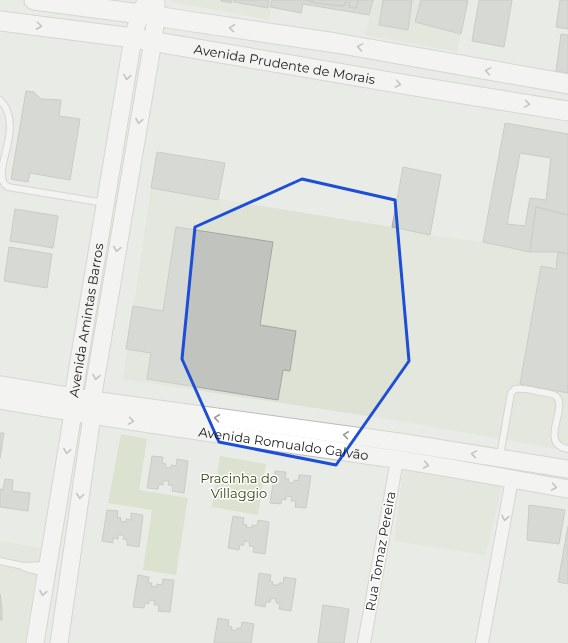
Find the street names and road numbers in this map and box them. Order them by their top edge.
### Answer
street label: Avenida Prudente de Morais [193,41,377,87]
street label: Avenida Amintas Barros [65,242,107,398]
street label: Avenida Romualdo Galvão [198,423,370,463]
street label: Rua Tomaz Pereira [362,490,398,612]

